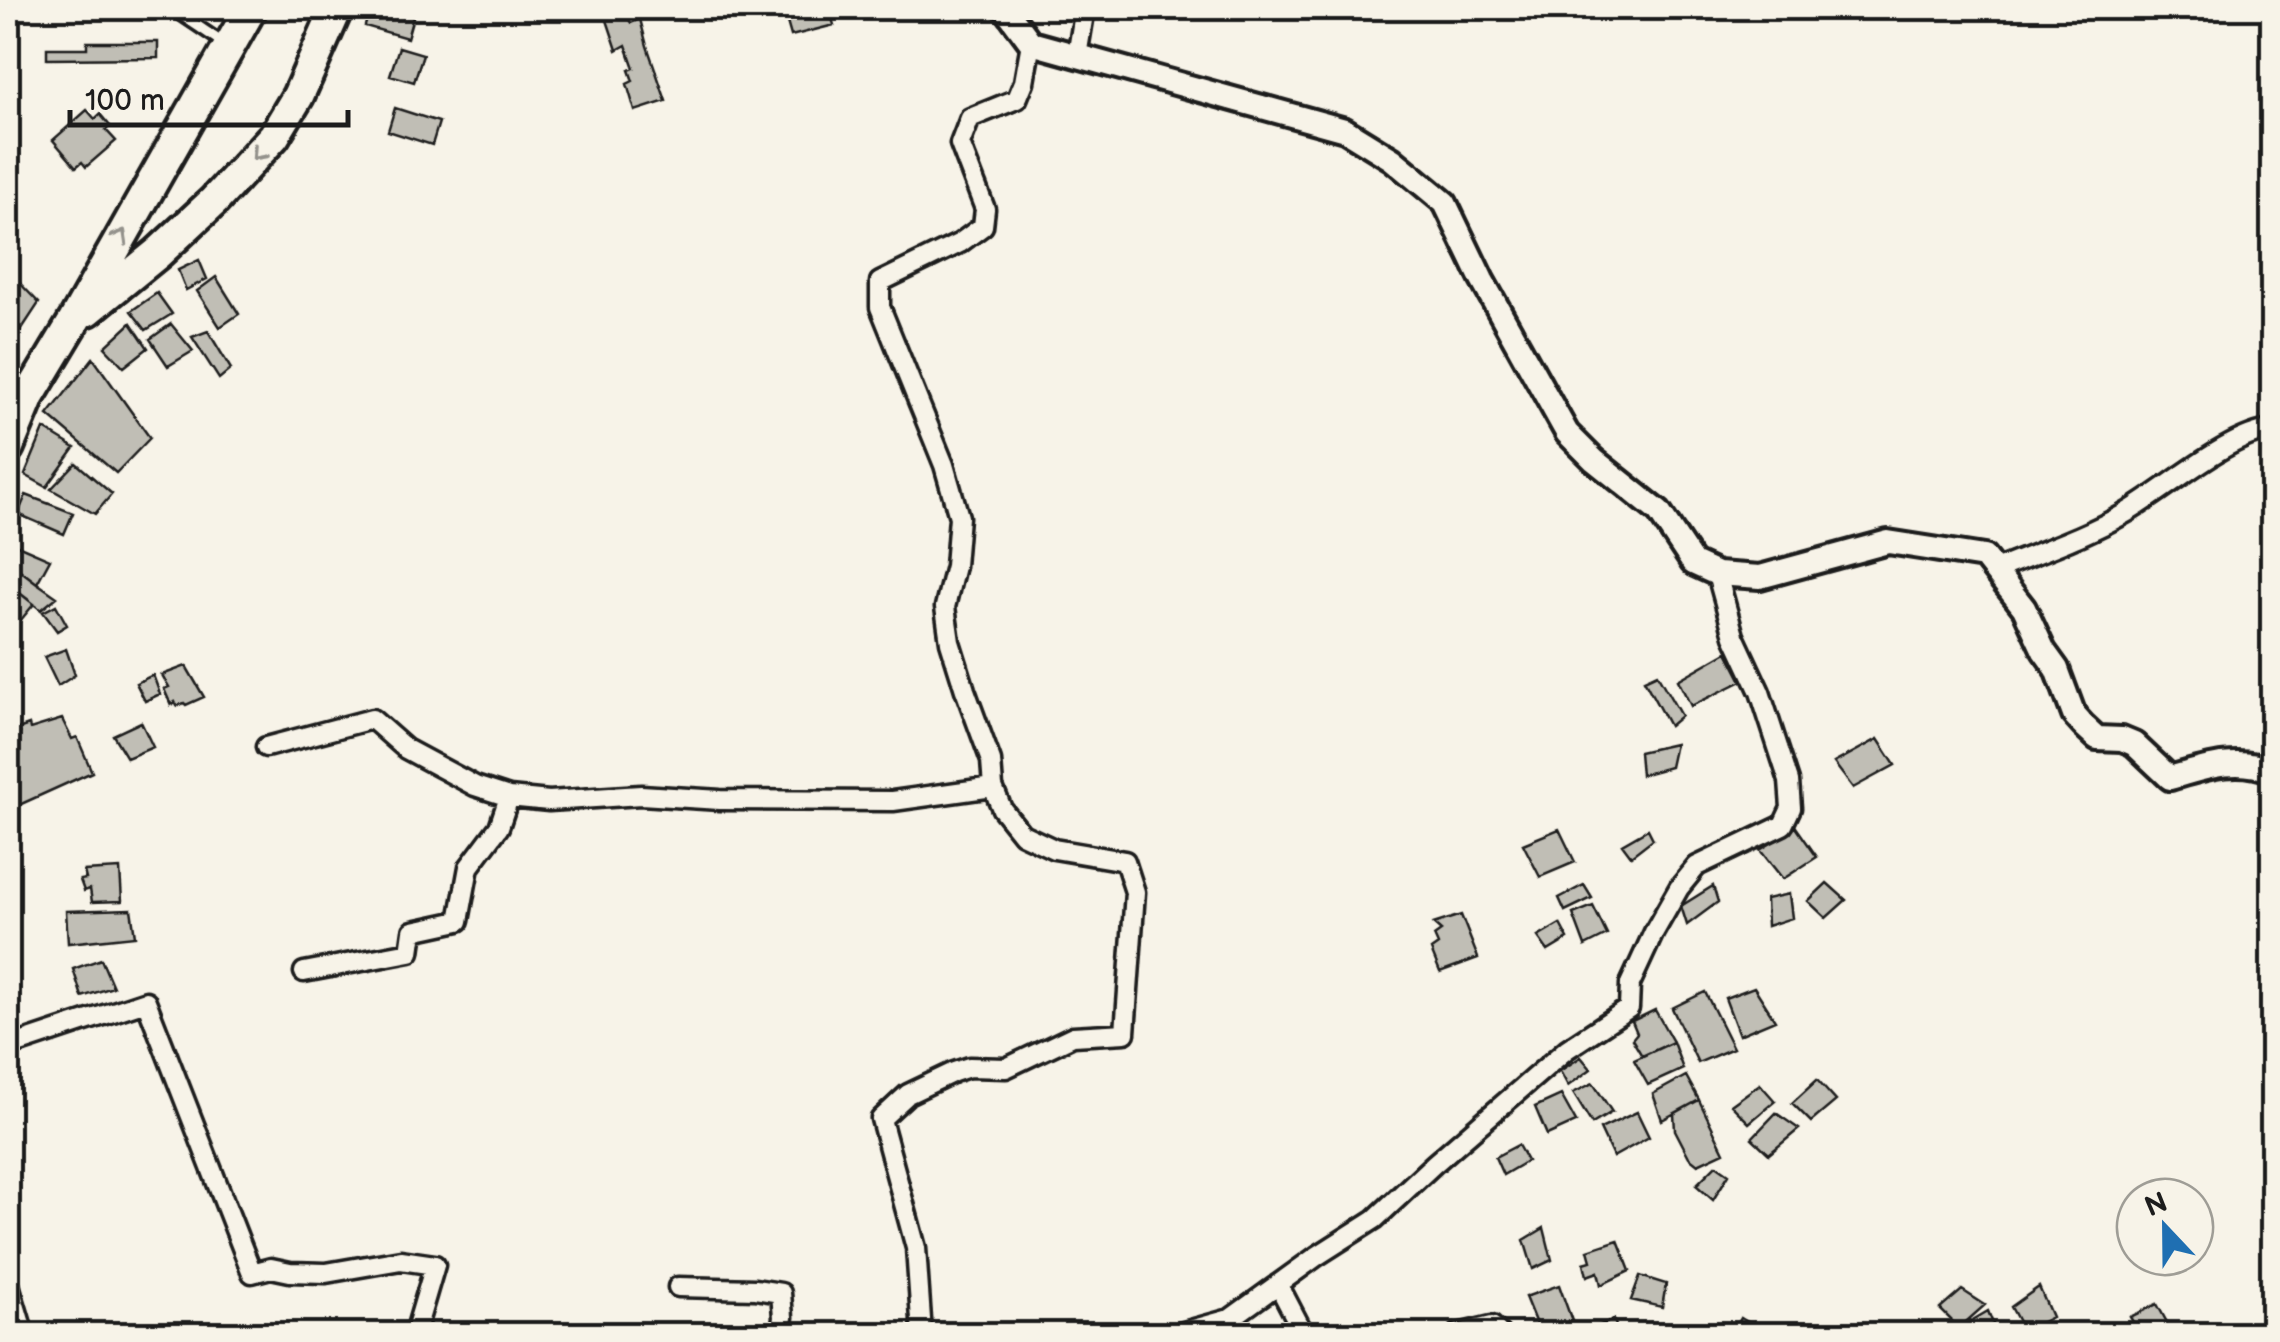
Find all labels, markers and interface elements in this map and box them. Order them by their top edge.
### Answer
scale bar [70,65,348,127]
text: 100 m [85,83,165,119]
one-way arrow [251,142,269,161]
one-way arrow [109,229,129,247]
north arrow [2115,1177,2215,1277]
text: N [2140,1186,2172,1224]

